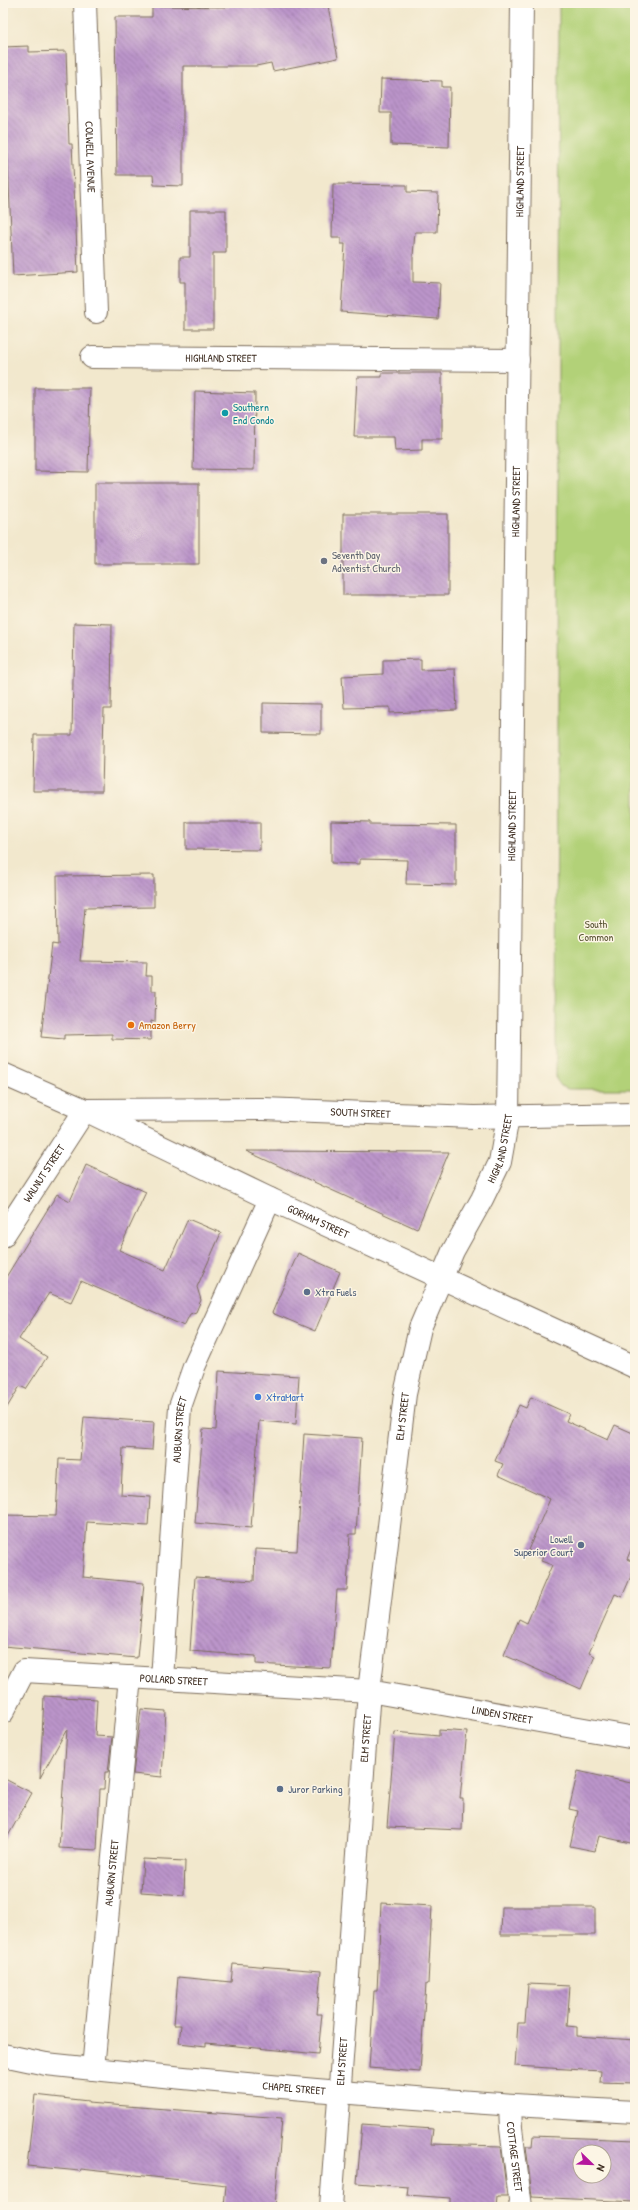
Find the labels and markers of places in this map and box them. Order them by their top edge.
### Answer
place label: Southern End Condo [233,400,274,427]
marker: Southern End Condo [220,408,230,418]
place label: Seventh Day Adventist Church [332,548,401,575]
marker: Seventh Day Adventist Church [319,556,329,566]
place label: Amazon Berry [139,1018,196,1032]
marker: Amazon Berry [126,1020,136,1030]
place label: Xtra Fuels [315,1285,357,1299]
marker: Xtra Fuels [302,1287,312,1297]
place label: XtraMart [266,1390,304,1404]
marker: XtraMart [253,1392,263,1402]
place label: Lowell Superior Court [514,1532,573,1559]
marker: Lowell Superior Court [576,1540,586,1550]
place label: Juror Parking [288,1782,343,1796]
marker: Juror Parking [275,1784,285,1794]

